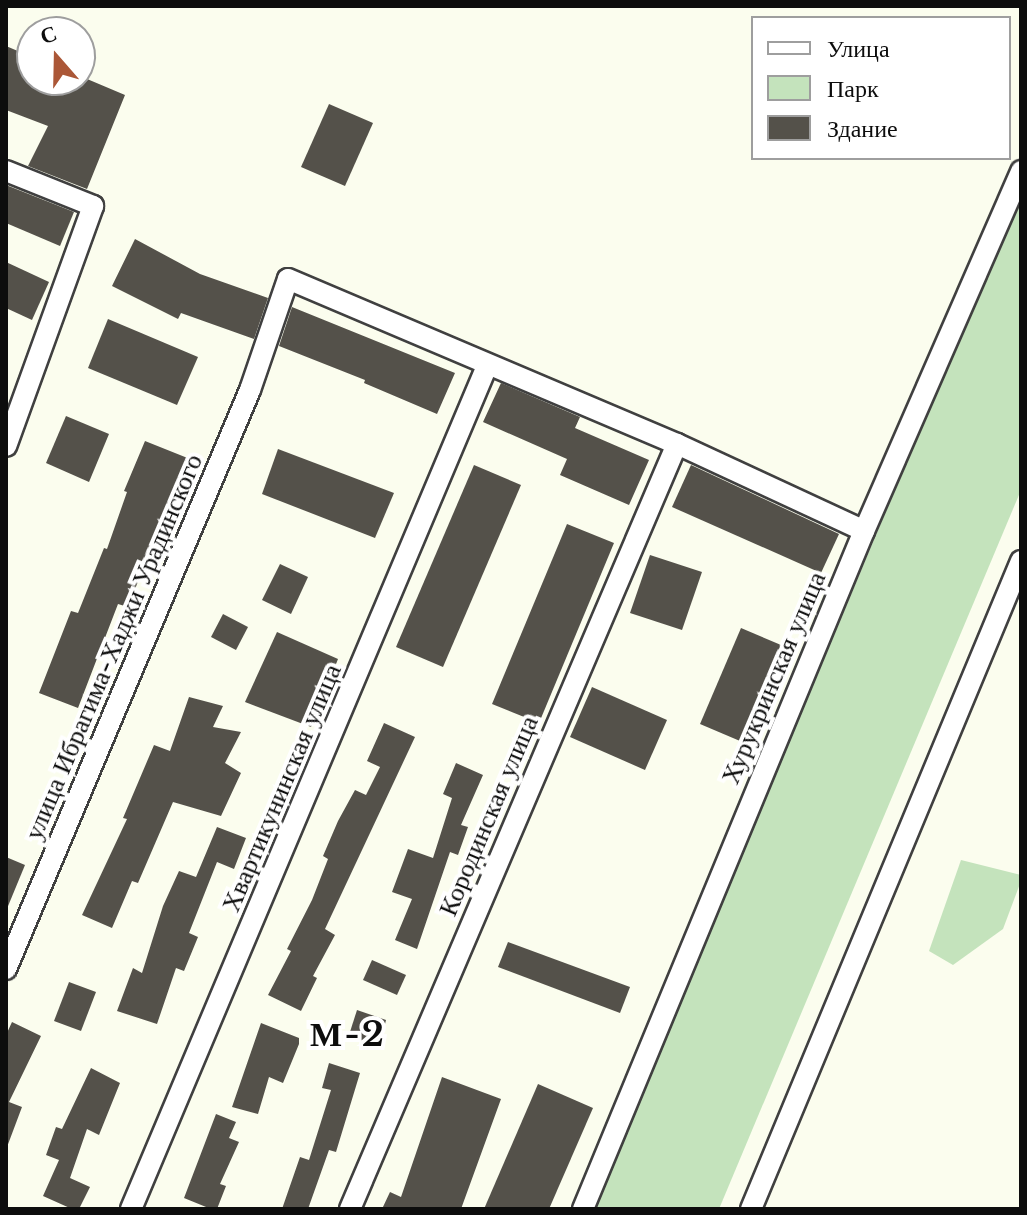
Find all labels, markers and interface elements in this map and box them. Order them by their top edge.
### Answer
north arrow [16,16,96,96]
legend [751,16,1011,160]
text: С [36,19,60,50]
text: Улица [827,34,890,63]
text: Парк [827,74,879,103]
text: Здание [827,114,898,143]
street label: улица Ибрагима-Хаджи Урадинского [18,449,210,845]
street label: Хурукринская улица [715,567,833,789]
street label: Хвартикунинская улица [216,659,348,917]
street label: Кородинская улица [433,711,545,921]
district label: М-2 [310,1015,386,1055]

